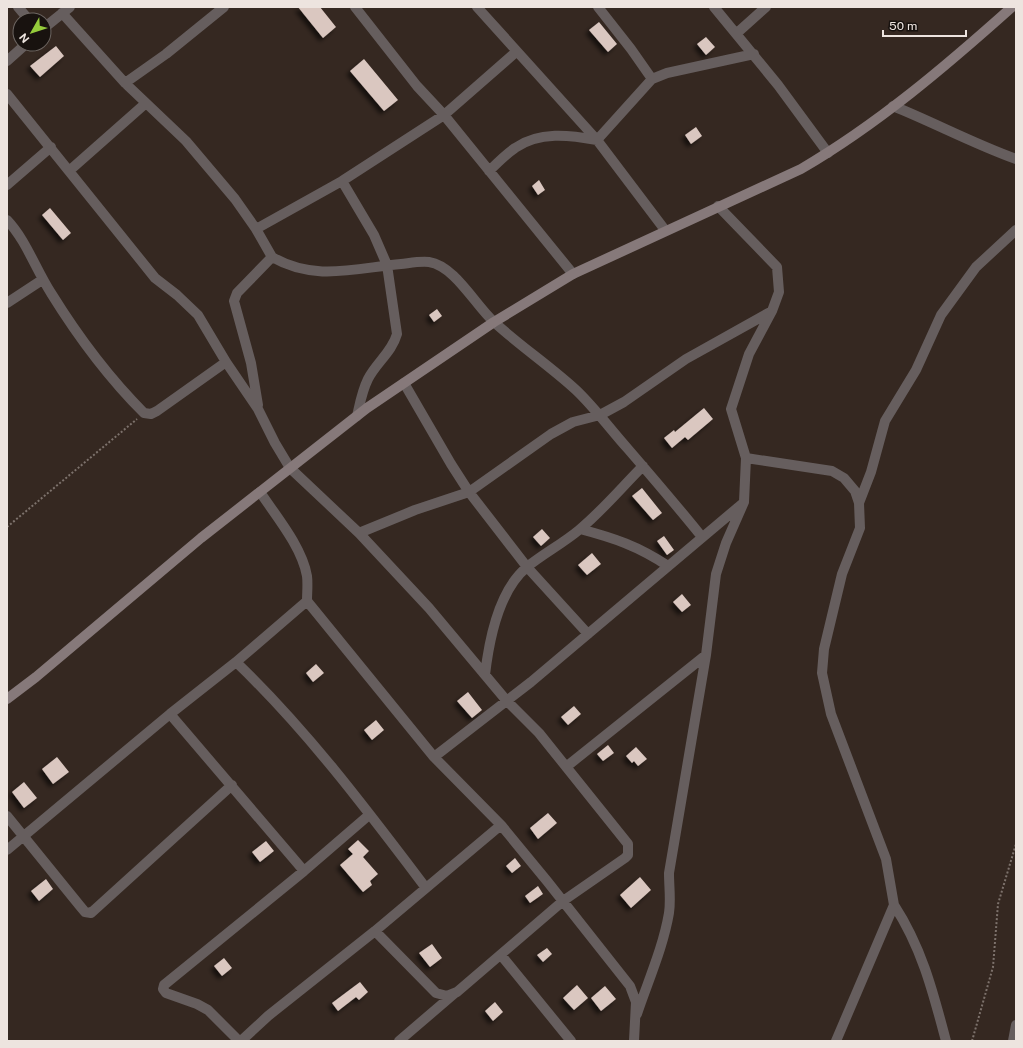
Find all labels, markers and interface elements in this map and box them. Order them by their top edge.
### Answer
north arrow [12,12,52,52]
scale bar [883,12,966,38]
text: 50 m [889,19,917,33]
text: N [17,31,32,45]

